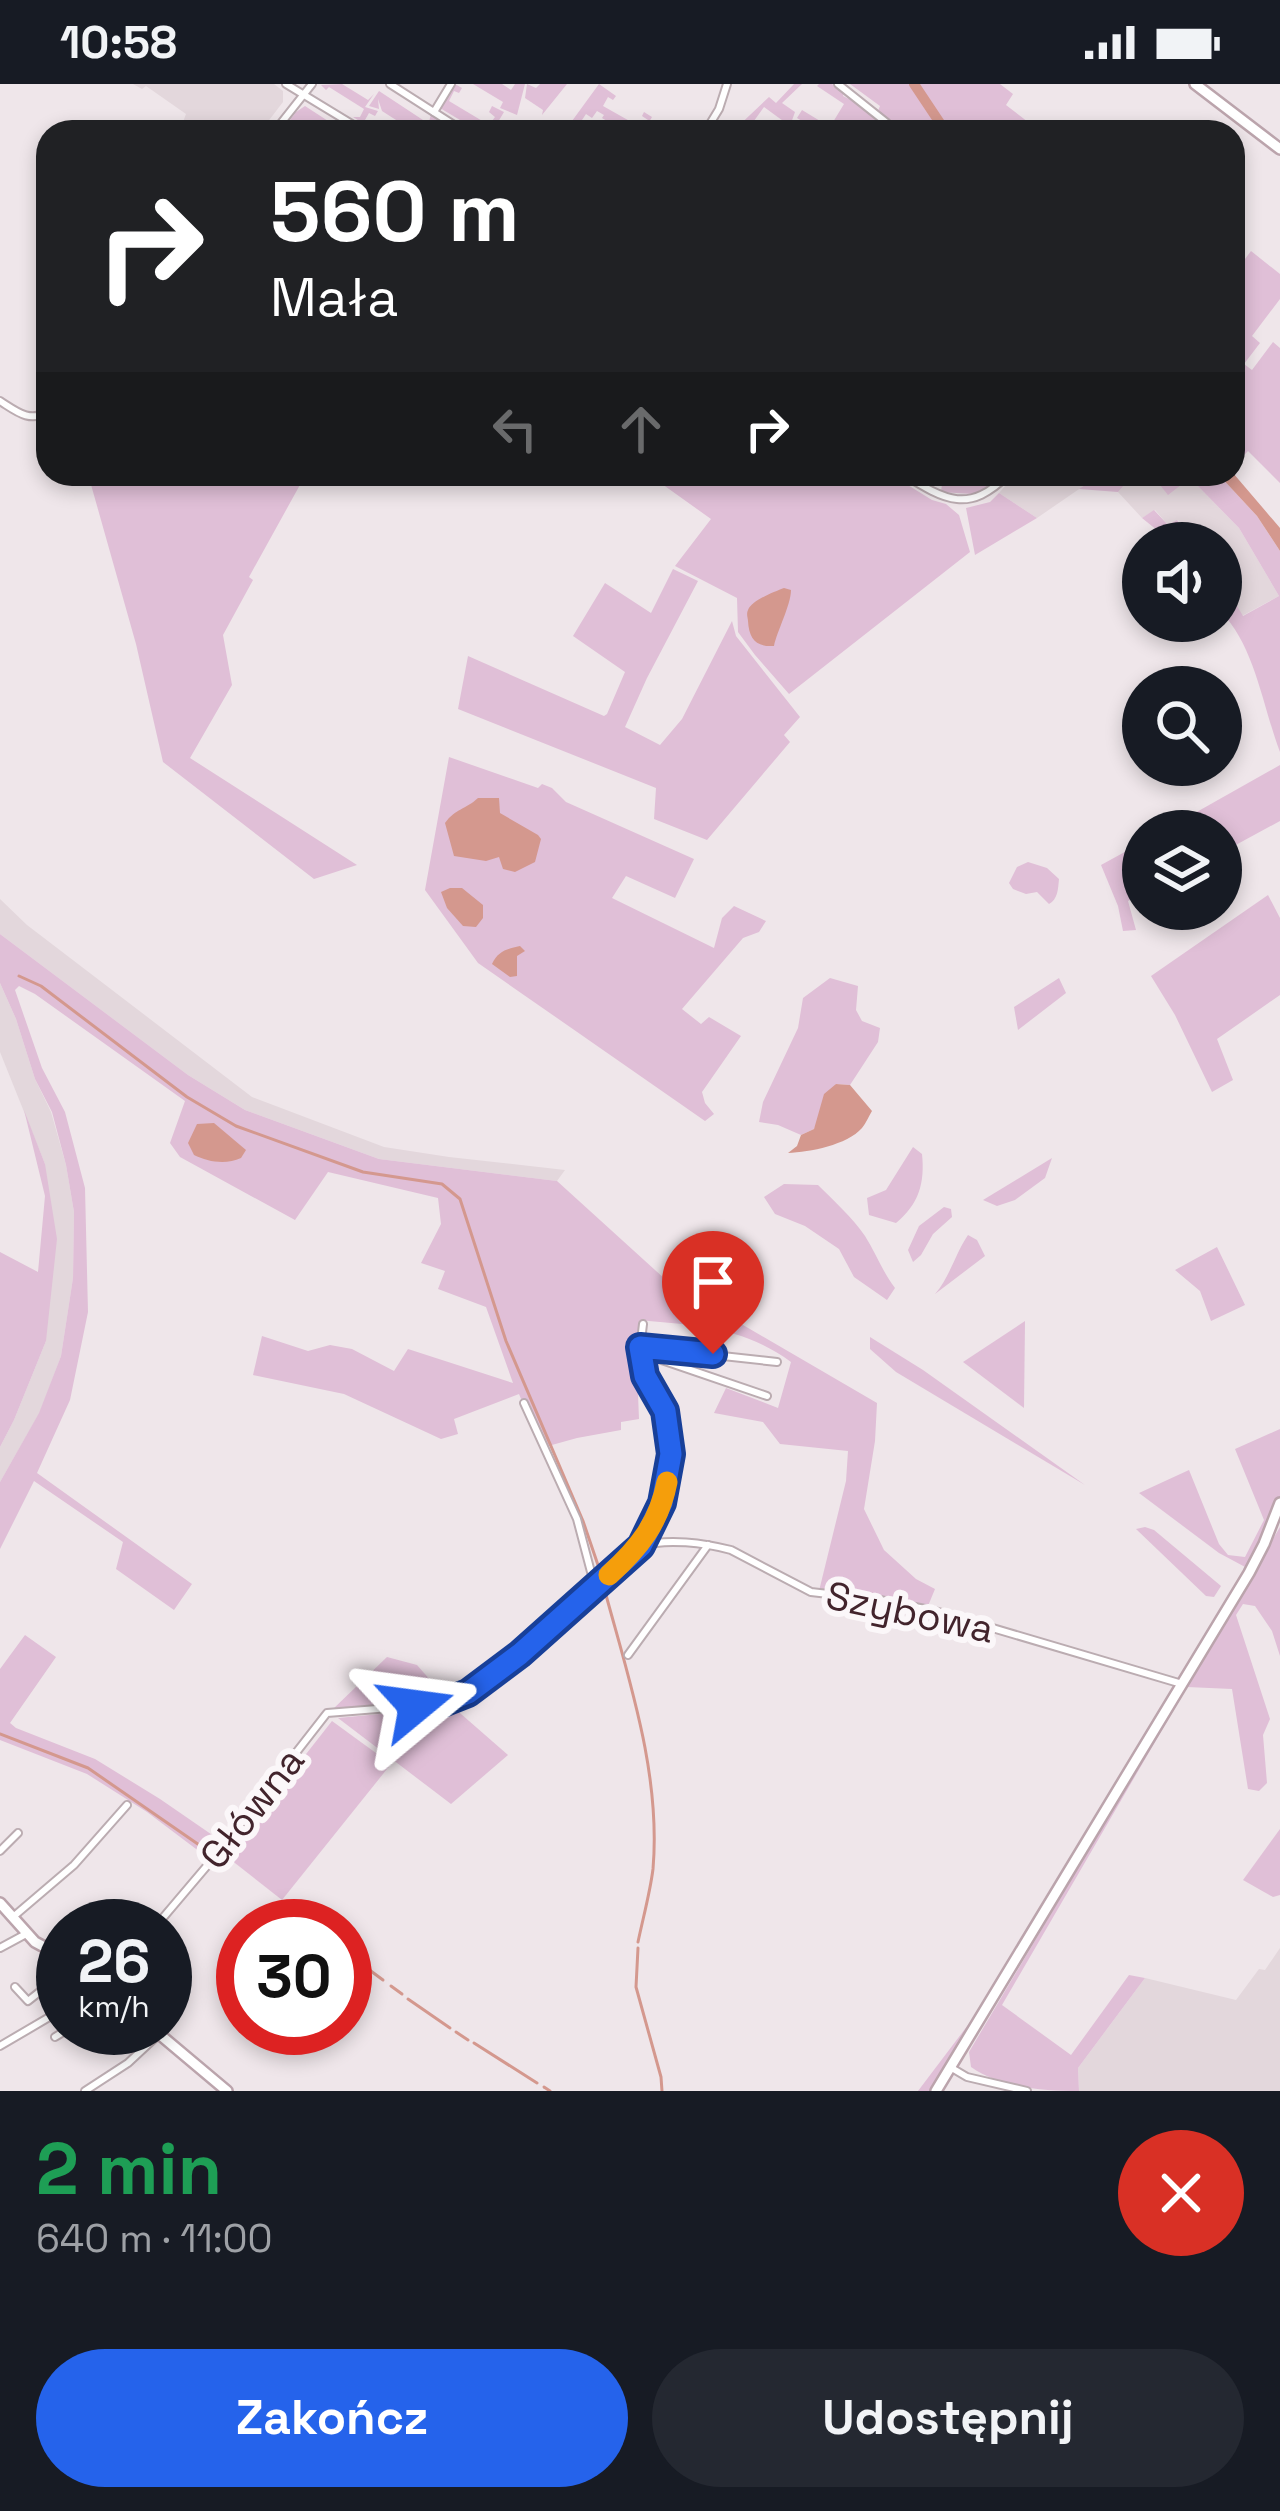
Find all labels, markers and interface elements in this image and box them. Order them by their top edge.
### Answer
text: 10:58 [60,14,177,71]
text: 560 m [270,158,520,266]
icon: right [72,168,228,324]
text: Mała [270,263,398,332]
icon: left [482,396,548,462]
icon: ahead [608,396,674,462]
icon: right [734,396,800,462]
map controls [1122,522,1242,930]
button: sound [1122,522,1242,642]
button: search [1122,666,1242,786]
button: layers [1122,810,1242,930]
pin [662,1231,764,1354]
icon: arrive [680,1249,746,1315]
street label: Szybowa [822,1570,998,1654]
position arrow [353,1643,479,1769]
street label: Główna [189,1737,315,1879]
speed limit sign: 30 [216,1899,372,2055]
text: 26 [78,1923,150,2000]
text: km/h [78,1987,150,2026]
text: 2 min [36,2123,222,2215]
button: close [1118,2130,1244,2256]
text: 640 m · 11:00 [36,2214,273,2263]
button: Zakończ [36,2349,628,2487]
button: Udostępnij [652,2349,1244,2487]

